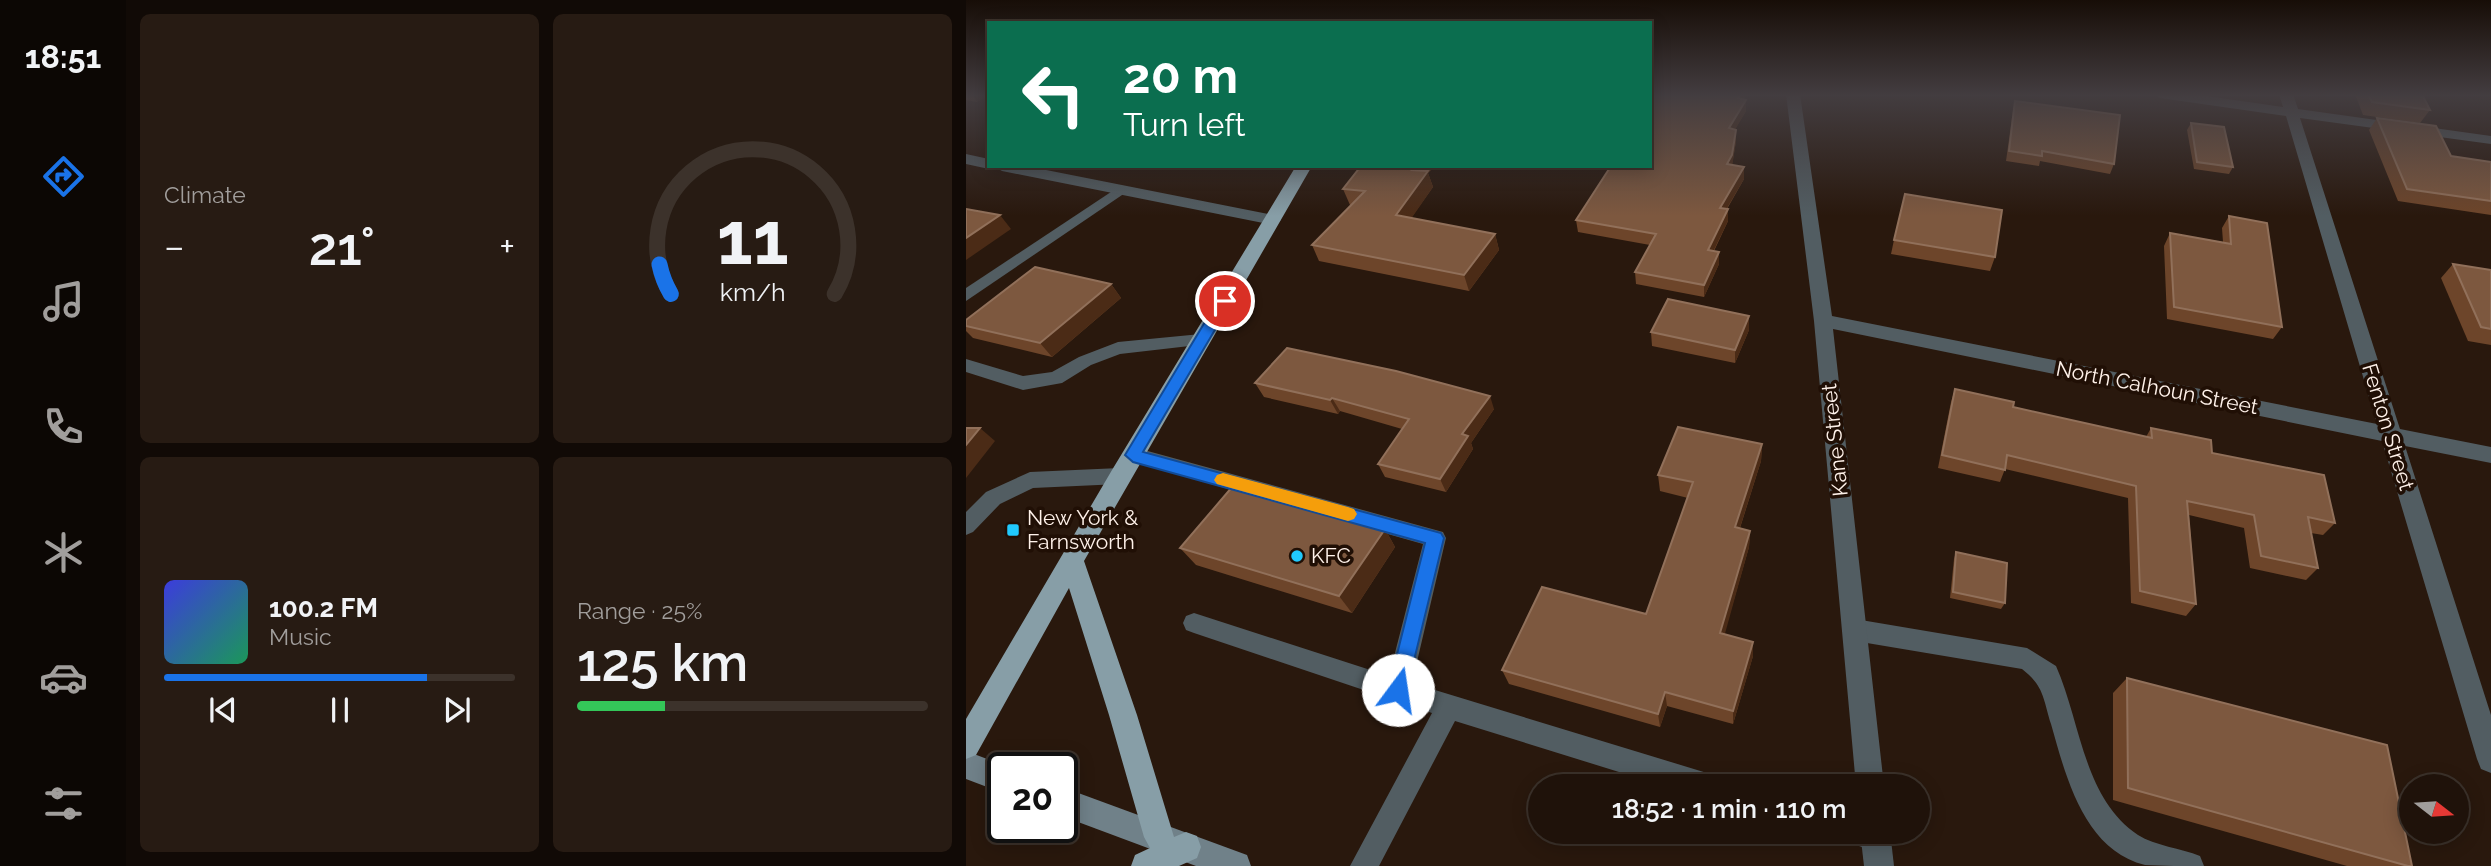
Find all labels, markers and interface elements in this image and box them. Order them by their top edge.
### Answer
text: 18:51 [25,38,101,75]
text: 20 m [1123,47,1238,104]
icon: left [1008,49,1099,140]
text: Turn left [1123,106,1245,143]
icon: directions [39,152,88,201]
text: Climate [164,181,246,208]
text: 11 [717,197,788,282]
text: 21° [309,216,375,277]
text: − [164,224,184,269]
text: + [499,224,515,269]
pin [1195,271,1255,331]
icon: music [39,277,88,326]
text: km/h [720,277,785,307]
icon: arrive [1206,282,1244,320]
street label: North Calhoun Street [2054,356,2260,419]
street label: Fenton Street [2357,360,2420,493]
street label: Kane Street [1816,383,1853,498]
icon: phone [39,402,88,451]
place label: New York & Farnsworth [1027,505,1138,554]
marker: New York & Farnsworth [1005,522,1021,538]
icon: climate [39,528,88,577]
place label: KFC [1311,543,1351,568]
marker: KFC [1289,548,1305,564]
text: 100.2 FM [269,593,378,623]
text: Range · 25% [577,597,703,624]
text: Music [269,623,332,650]
text: 125 km [577,632,748,693]
icon: car [39,653,88,702]
position arrow [1361,653,1435,727]
icon: previous [204,691,242,729]
icon: pause [321,691,359,729]
icon: next [438,691,476,729]
speed limit sign: 20 [987,752,1078,843]
north arrow [2399,774,2469,844]
map controls [2399,774,2469,844]
icon: filters [39,779,88,828]
text: 18:52 · 1 min · 110 m [1612,794,1846,824]

